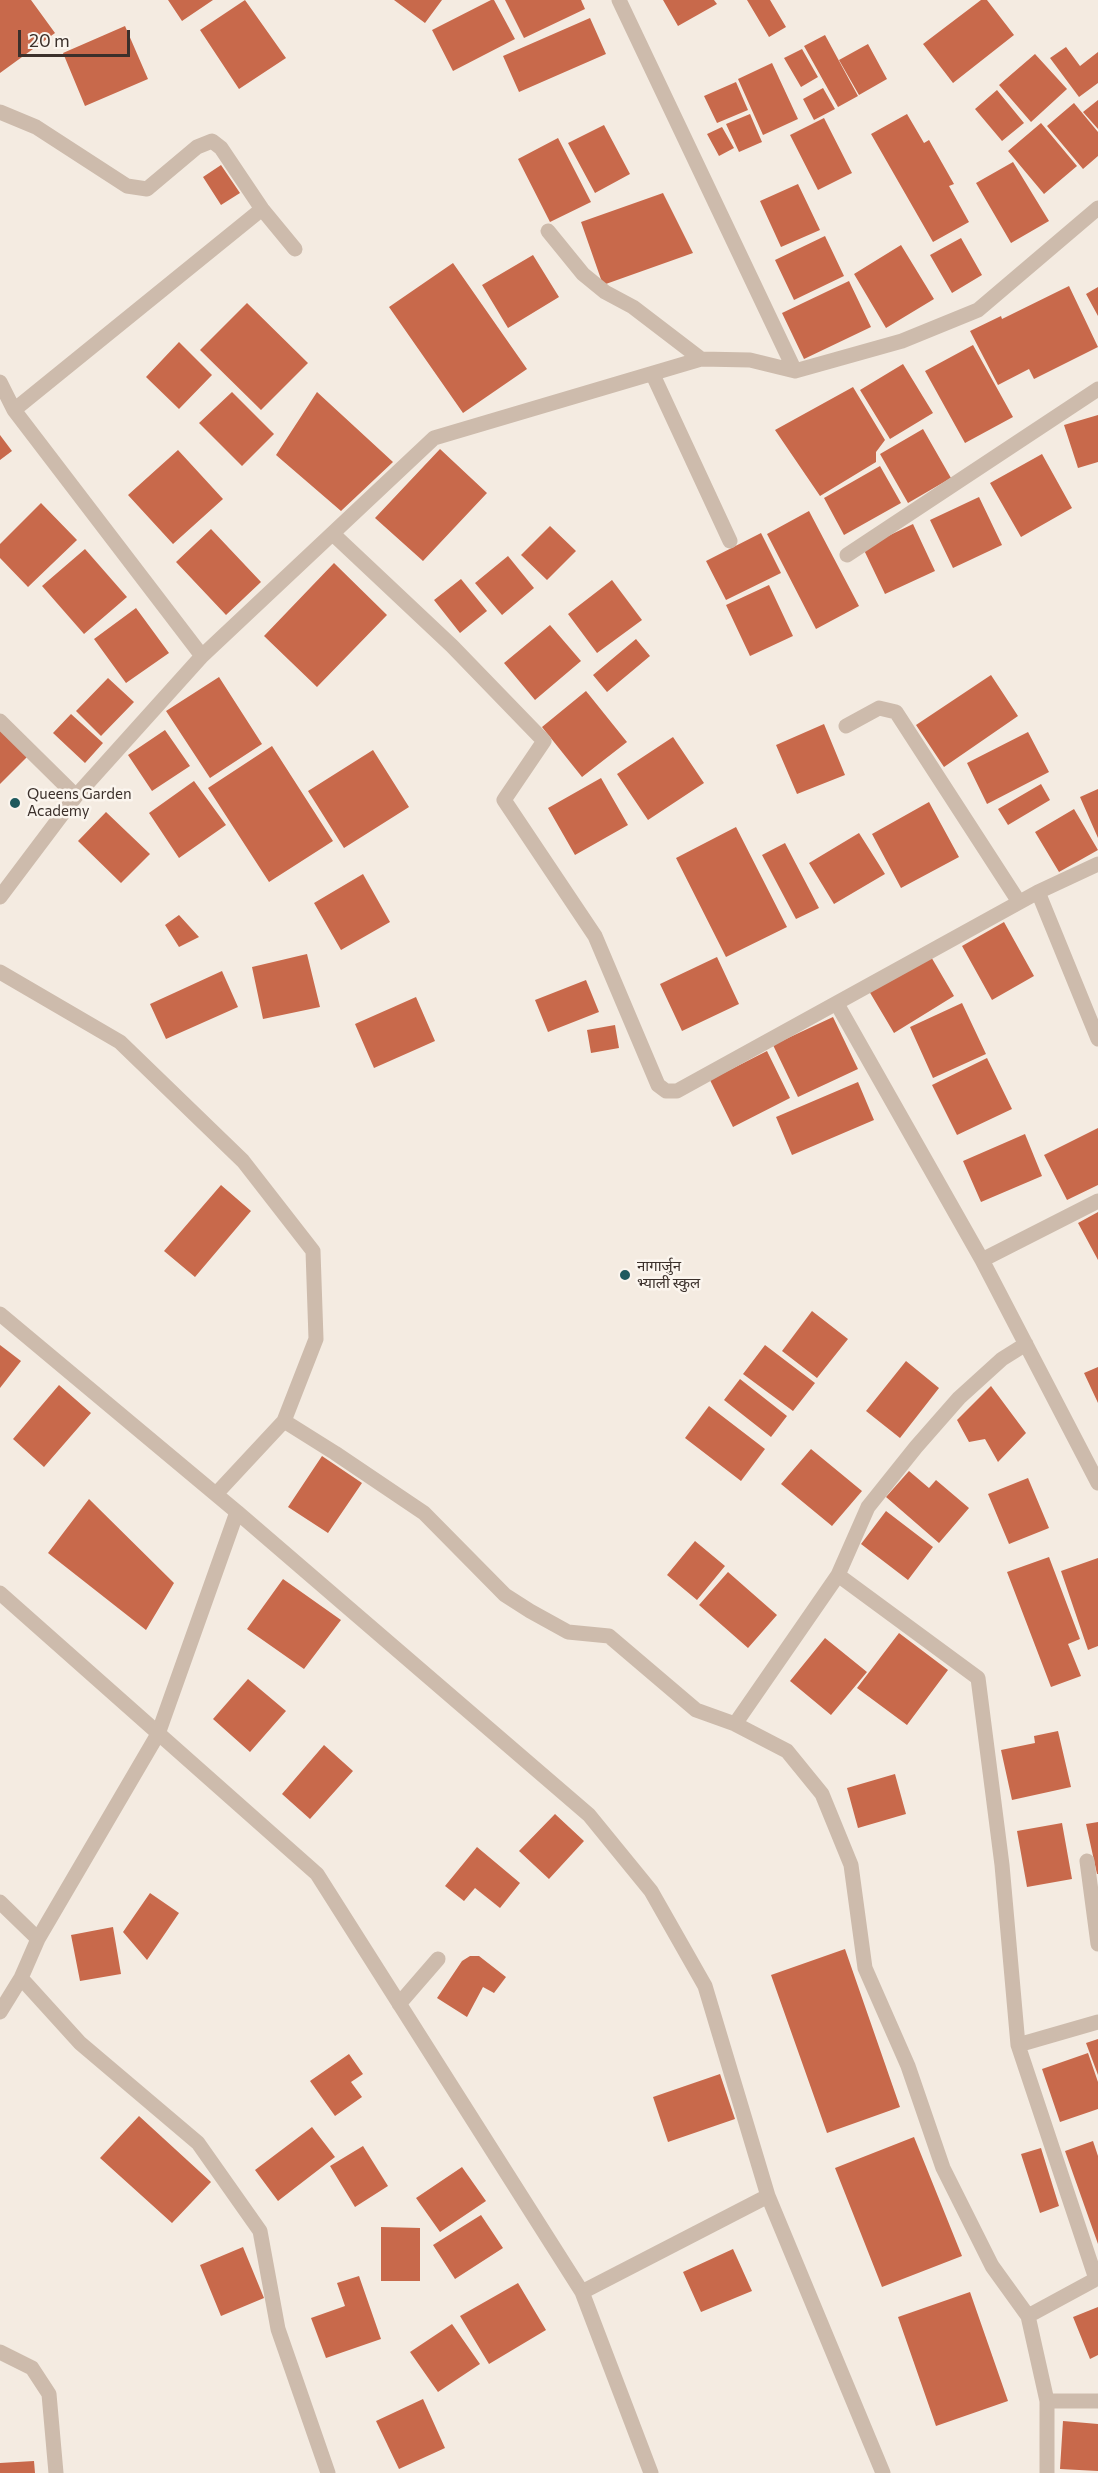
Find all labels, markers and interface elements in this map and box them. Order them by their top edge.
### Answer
scale bar [21,18,134,56]
text: 20 m [29,29,70,51]
place label: Queens Garden Academy [27,785,131,820]
marker: Queens Garden Academy [8,796,22,810]
place label: नागार्जुन भ्याली स्कुल [637,1257,700,1292]
marker: नागार्जुन भ्याली स्कुल [618,1268,632,1282]

